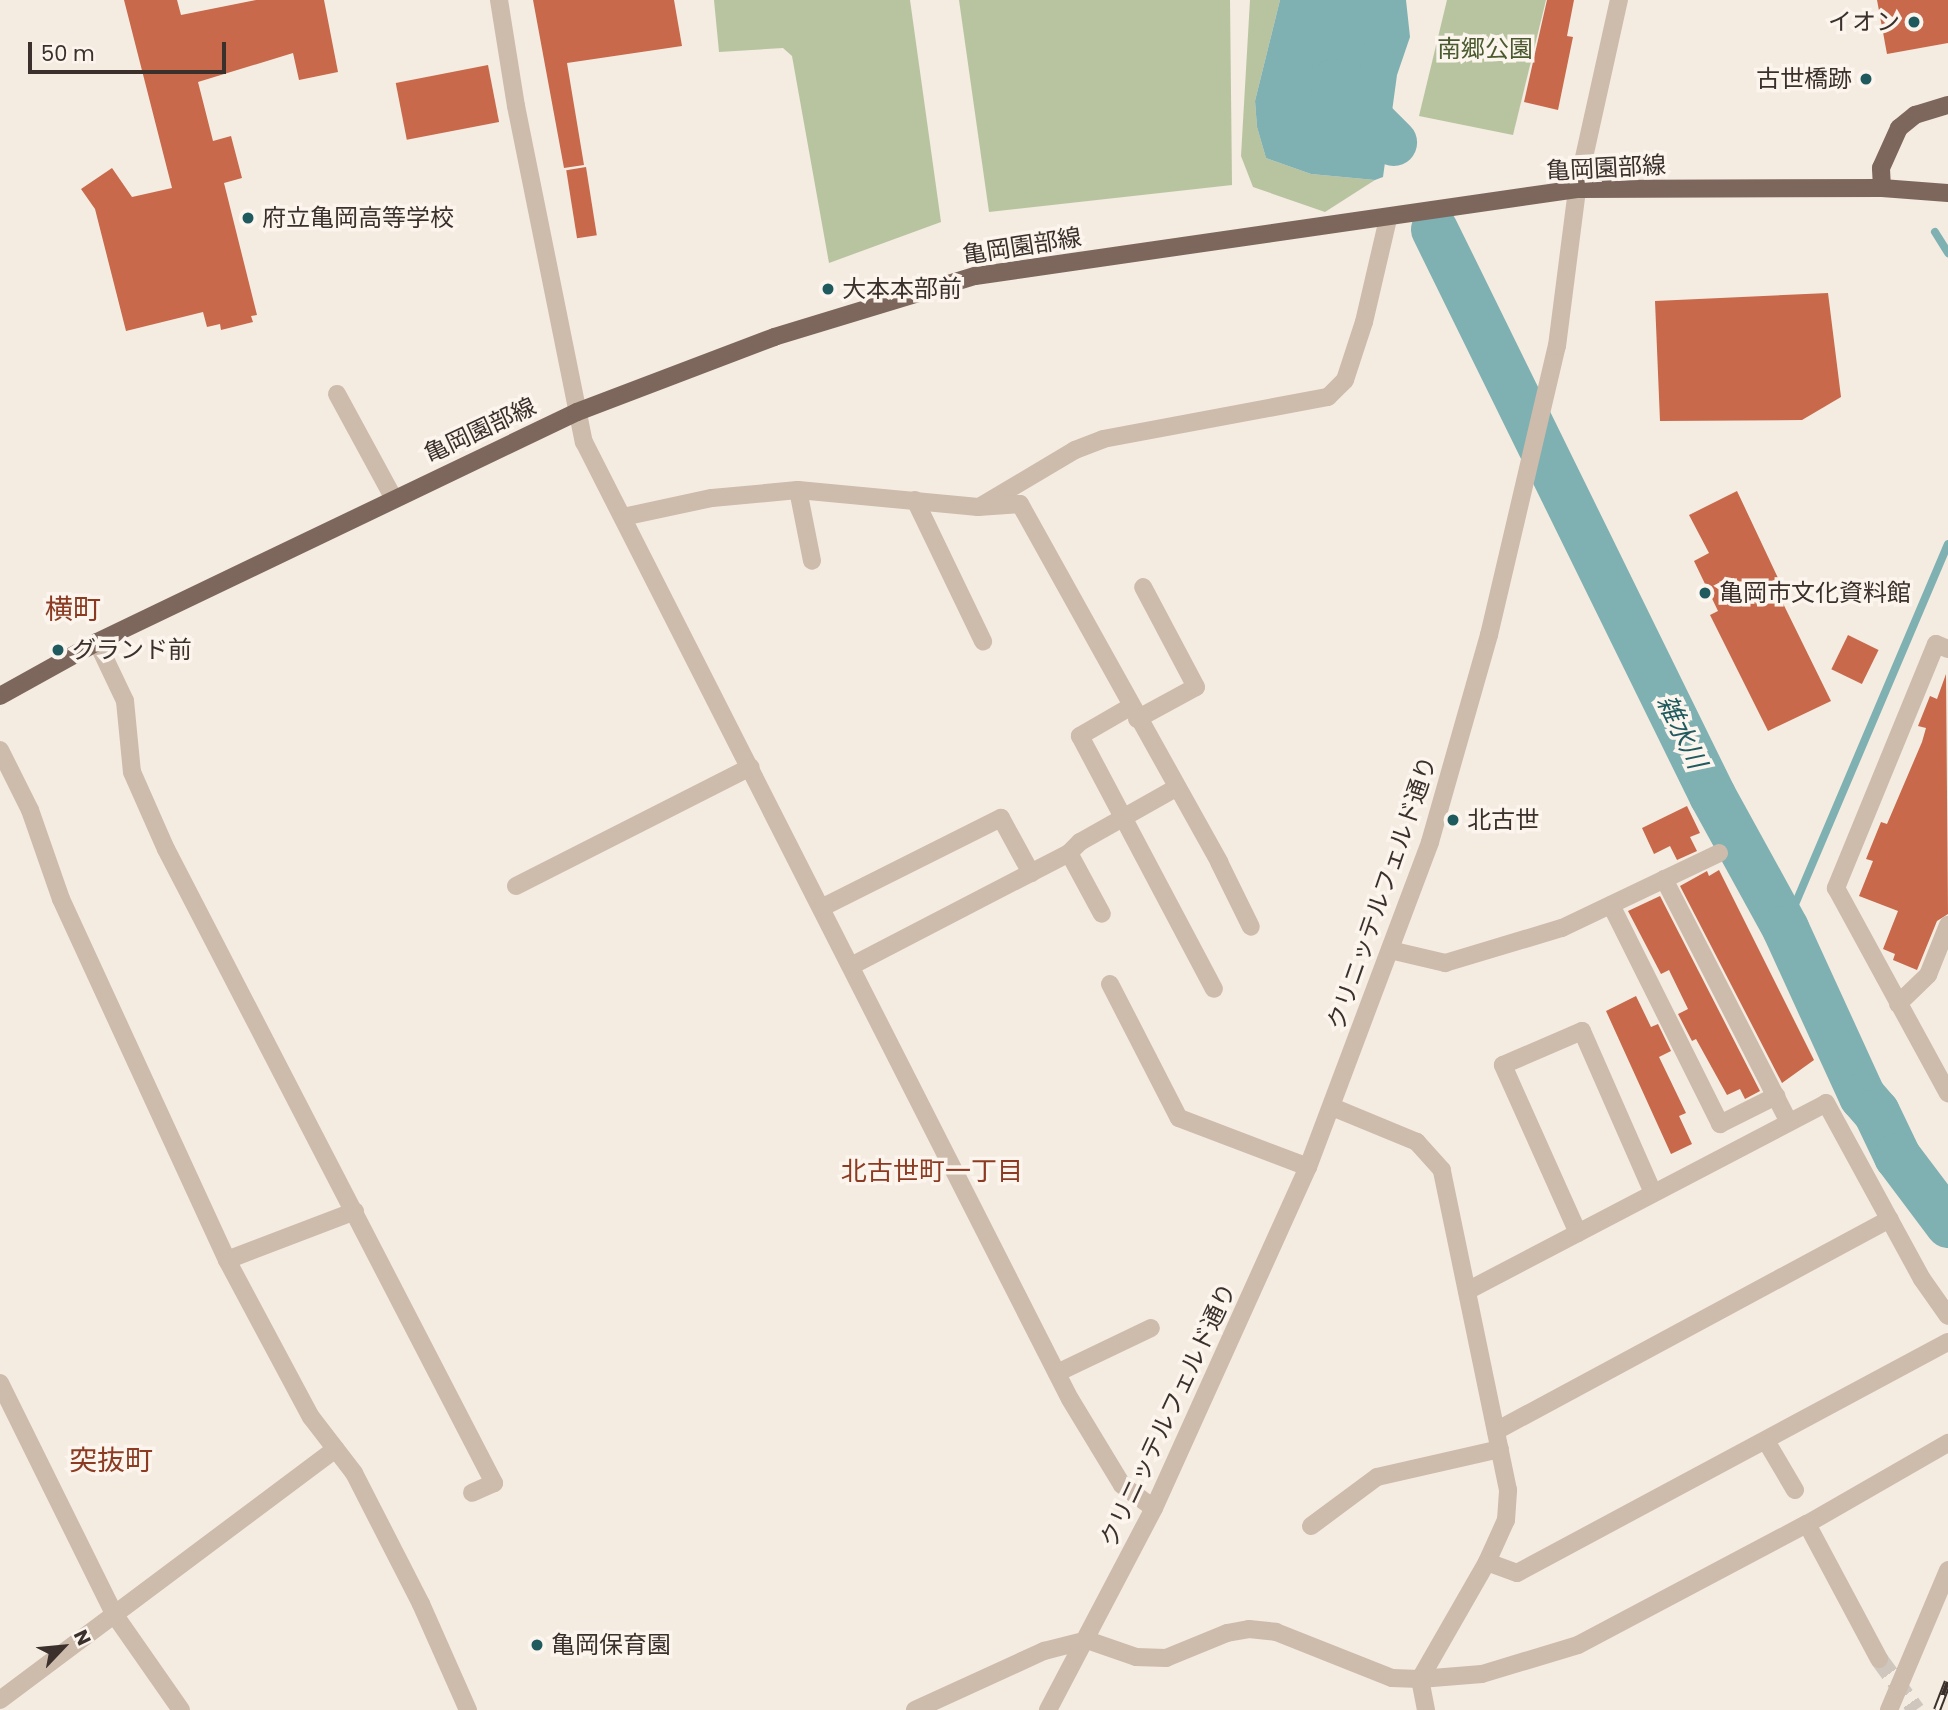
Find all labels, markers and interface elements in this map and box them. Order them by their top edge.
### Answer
place label: イオン [1828,8,1900,36]
marker: イオン [1906,14,1922,30]
scale bar [32,28,229,72]
park label: 南郷公園 [1437,35,1533,63]
text: 50 m [41,39,95,68]
place label: 古世橋跡 [1756,65,1852,93]
marker: 古世橋跡 [1858,71,1874,87]
street label: 亀岡園部線 [1545,150,1667,186]
place label: 府立亀岡高等学校 [262,204,454,232]
marker: 府立亀岡高等学校 [240,210,256,226]
street label: 亀岡園部線 [960,222,1084,270]
place label: 大本本部前 [842,275,962,303]
marker: 大本本部前 [820,281,836,297]
street label: 亀岡園部線 [420,392,540,468]
place label: 亀岡市文化資料館 [1719,579,1911,607]
marker: 亀岡市文化資料館 [1697,585,1713,601]
district label: 横町 [45,593,101,627]
place label: グランド前 [72,636,192,664]
marker: グランド前 [50,642,66,658]
water label: 雑水川 [1650,690,1712,774]
street label: クリニッテルフェルド通り [1322,752,1442,1034]
place label: 北古世 [1467,806,1539,834]
marker: 北古世 [1445,812,1461,828]
district label: 北古世町一丁目 [841,1156,1023,1188]
street label: クリニッテルフェルド通り [1094,1278,1242,1552]
district label: 突抜町 [69,1444,153,1478]
north arrow [28,1612,98,1682]
text: N [67,1625,98,1650]
place label: 亀岡保育園 [551,1631,671,1659]
marker: 亀岡保育園 [529,1637,545,1653]

